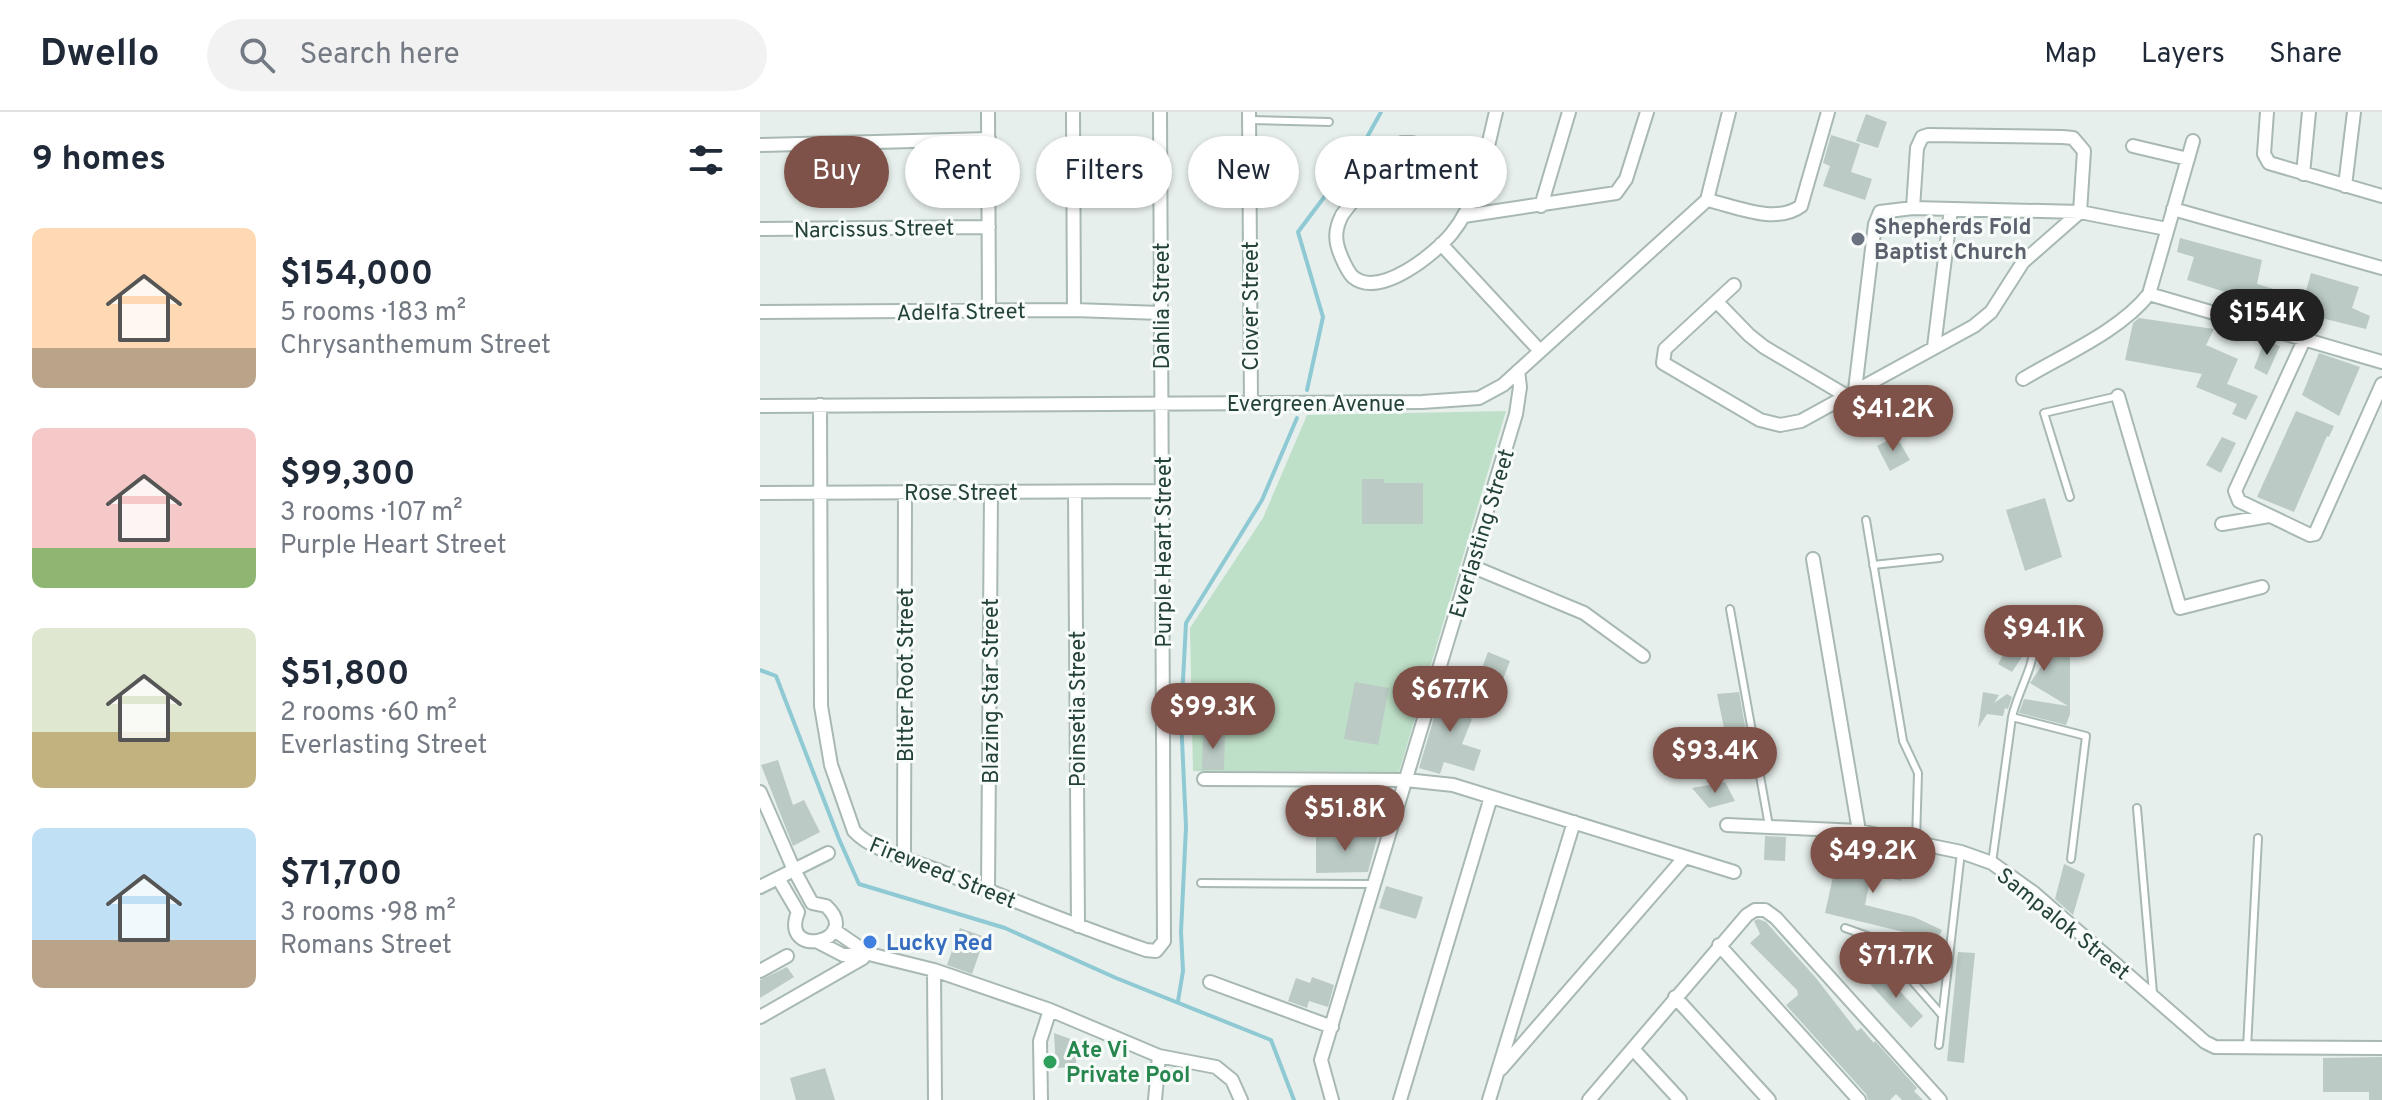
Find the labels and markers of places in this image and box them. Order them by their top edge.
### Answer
place label: Shepherds Fold Baptist Church [1874,215,2031,267]
marker: Shepherds Fold Baptist Church [1849,230,1867,248]
pin: $154K [2211,289,2323,357]
pin: $41.2K [1828,385,1958,453]
pin: $94.1K [1979,605,2109,673]
pin: $67.7K [1385,666,1515,734]
pin: $99.3K [1148,683,1278,751]
pin: $93.4K [1650,727,1780,795]
pin: $51.8K [1280,785,1410,853]
pin: $49.2K [1808,827,1938,895]
place label: Lucky Red [886,931,993,958]
pin: $71.7K [1831,932,1961,1000]
marker: Lucky Red [861,933,879,951]
place label: Ate Vi Private Pool [1066,1038,1191,1090]
marker: Ate Vi Private Pool [1041,1053,1059,1071]

